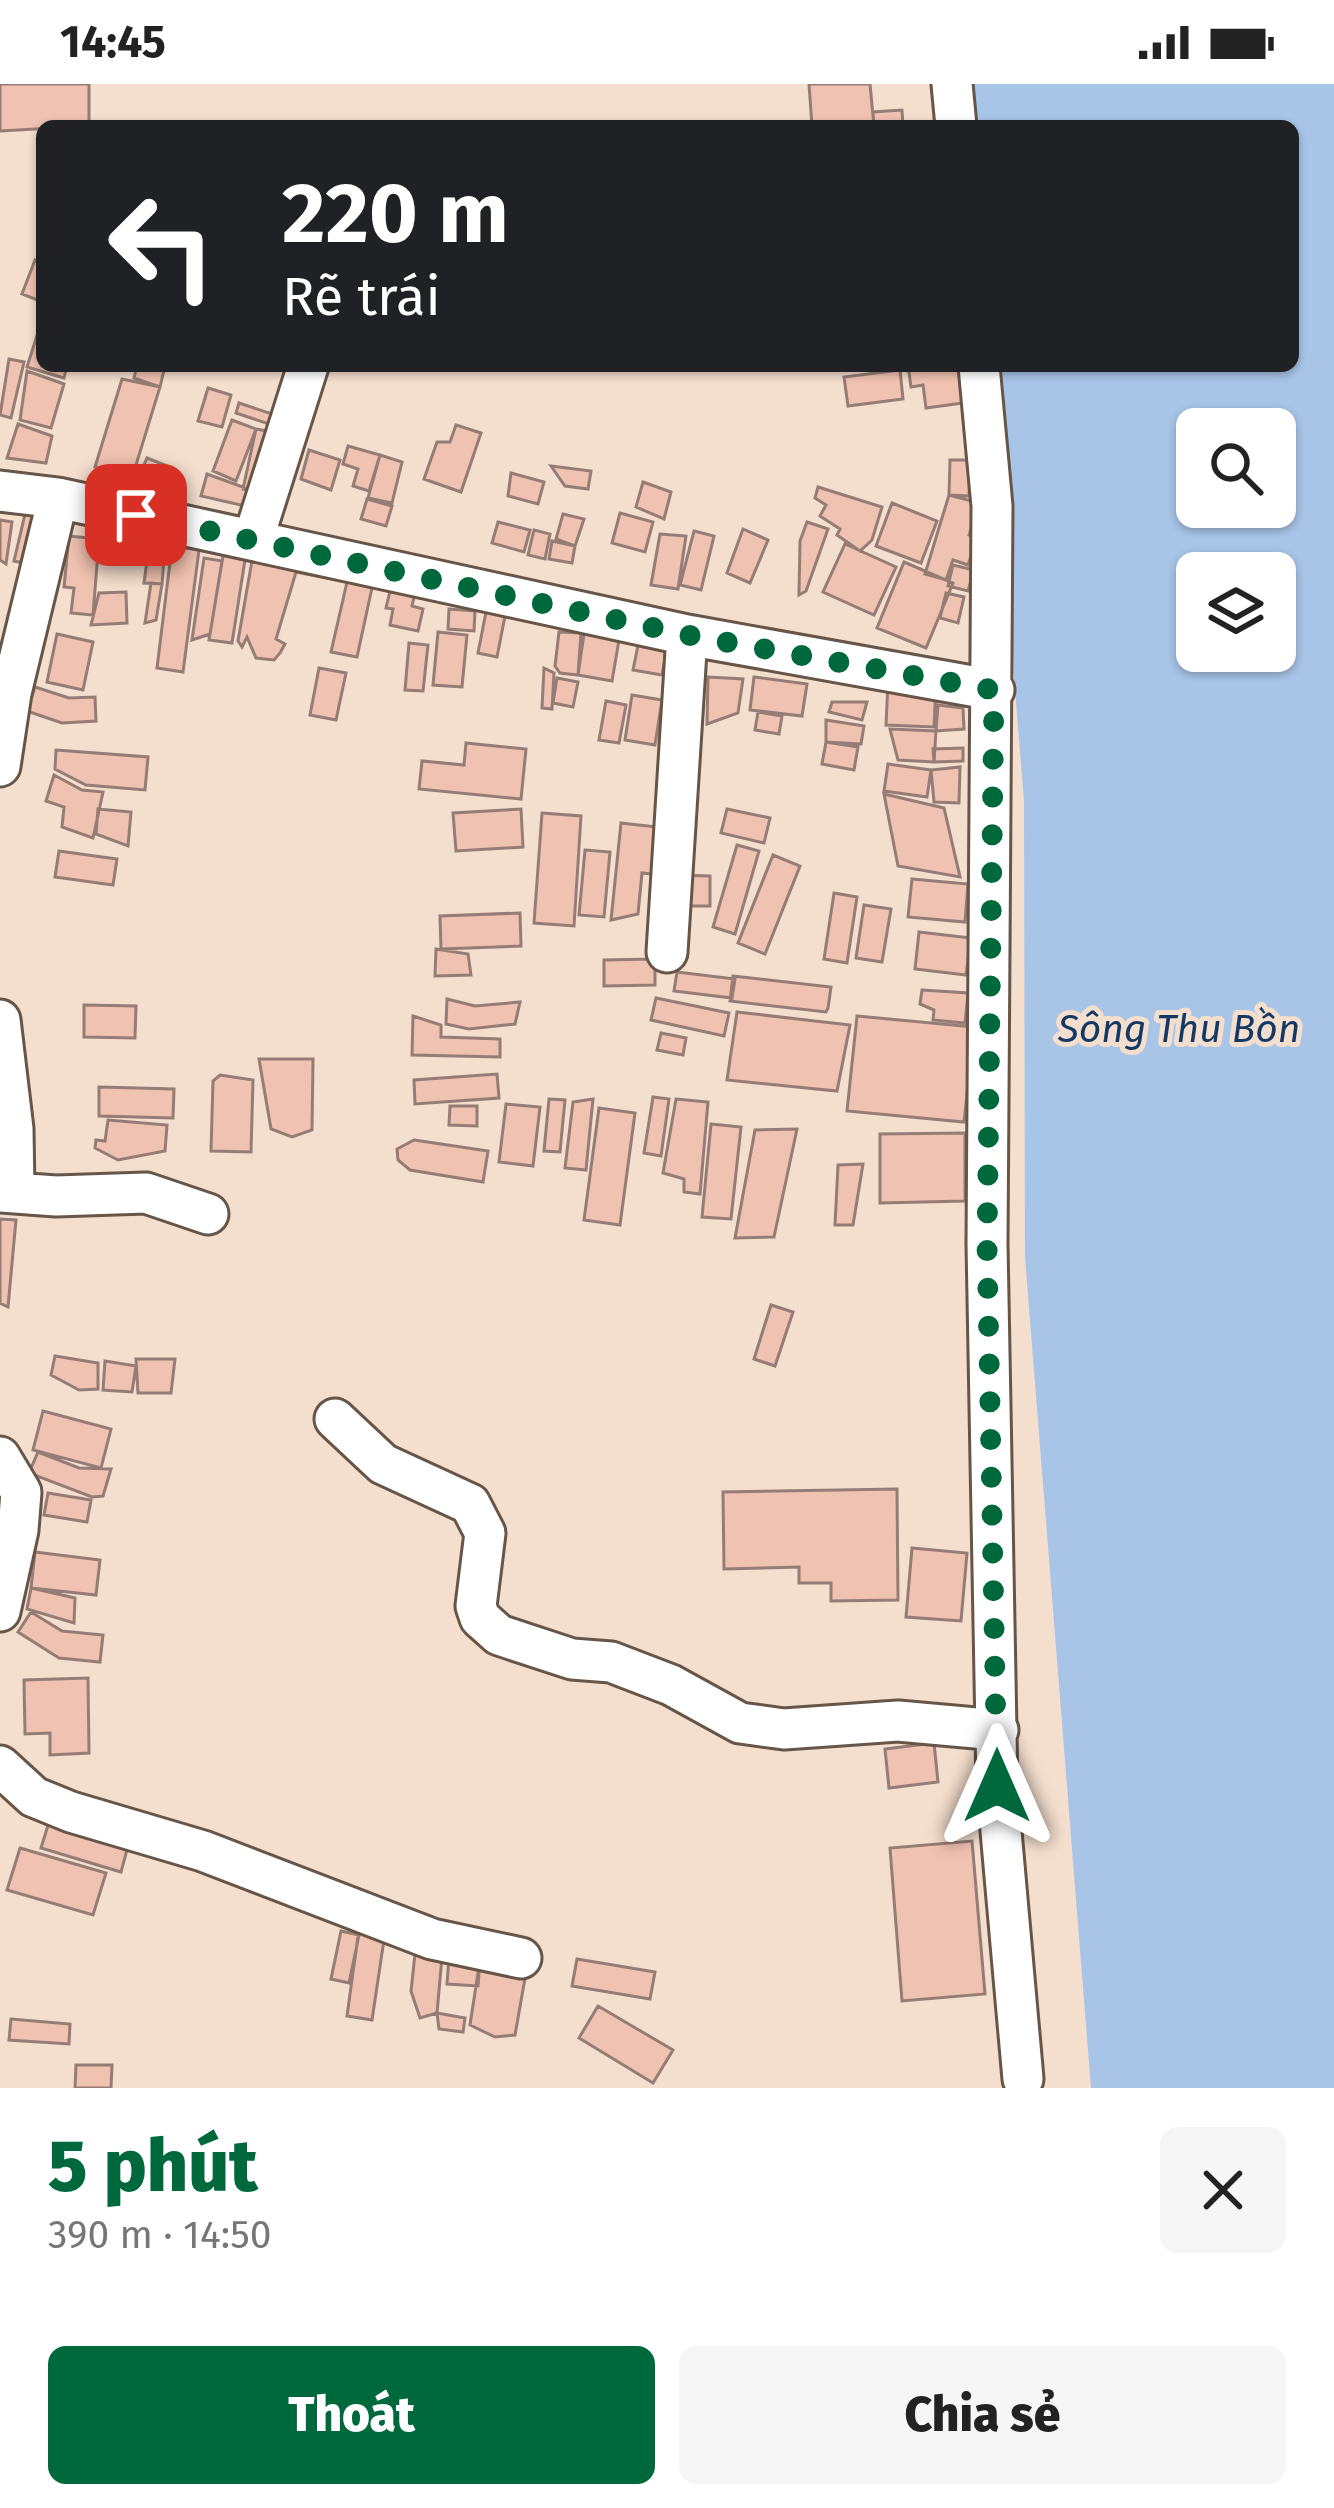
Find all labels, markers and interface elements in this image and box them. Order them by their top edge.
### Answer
text: 14:45 [60,15,166,69]
text: 220 m [282,163,509,264]
icon: left [84,168,240,324]
text: Rẽ trái [282,265,441,329]
map controls [1176,408,1296,672]
button: search [1176,408,1296,528]
pin [85,464,187,566]
icon: arrive [103,482,169,548]
button: layers [1176,552,1296,672]
water label: Sông Thu Bồn [1057,1006,1300,1052]
position arrow [934,1723,1060,1849]
text: 5 phút [48,2124,257,2210]
button: close [1160,2127,1286,2253]
text: 390 m · 14:50 [48,2212,271,2258]
button: Thoát [48,2346,655,2484]
button: Chia sẻ [679,2346,1286,2484]

